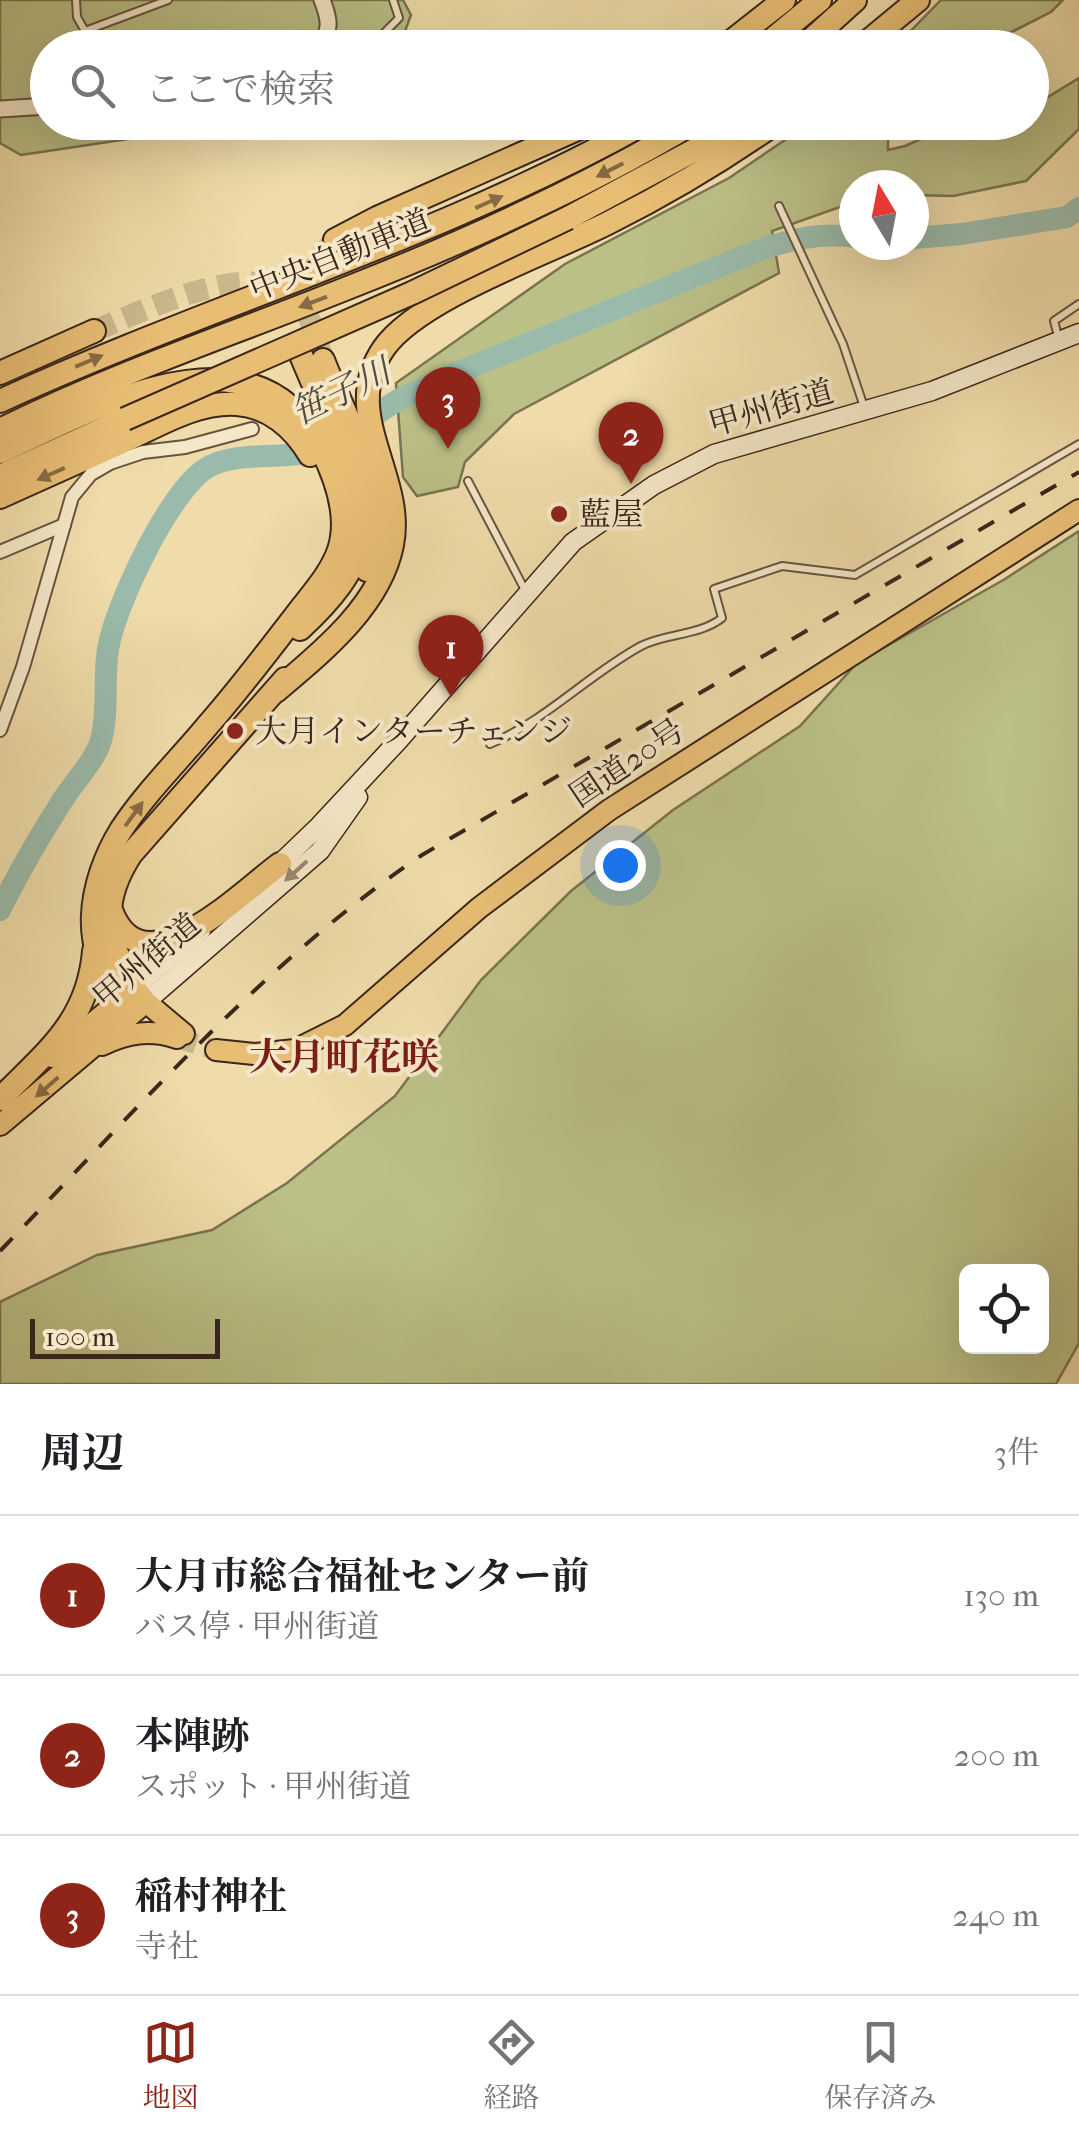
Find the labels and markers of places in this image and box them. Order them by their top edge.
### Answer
pin: 3 [416,366,480,449]
pin: 2 [598,402,664,484]
place label: 藍屋 [579,496,643,533]
marker: 藍屋 [548,503,570,525]
pin: 1 [418,614,484,697]
place label: 大月インターチェンジ [255,713,572,750]
marker: 大月インターチェンジ [224,720,246,742]

